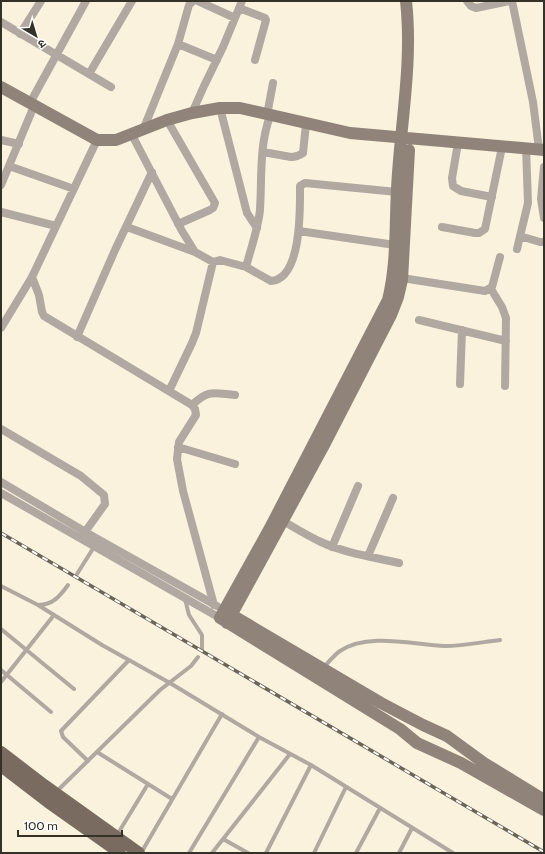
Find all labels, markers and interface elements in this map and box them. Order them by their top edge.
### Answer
north arrow [16,16,56,56]
text: उ [35,36,49,52]
scale bar [18,812,122,838]
text: 100 m [24,818,58,833]

